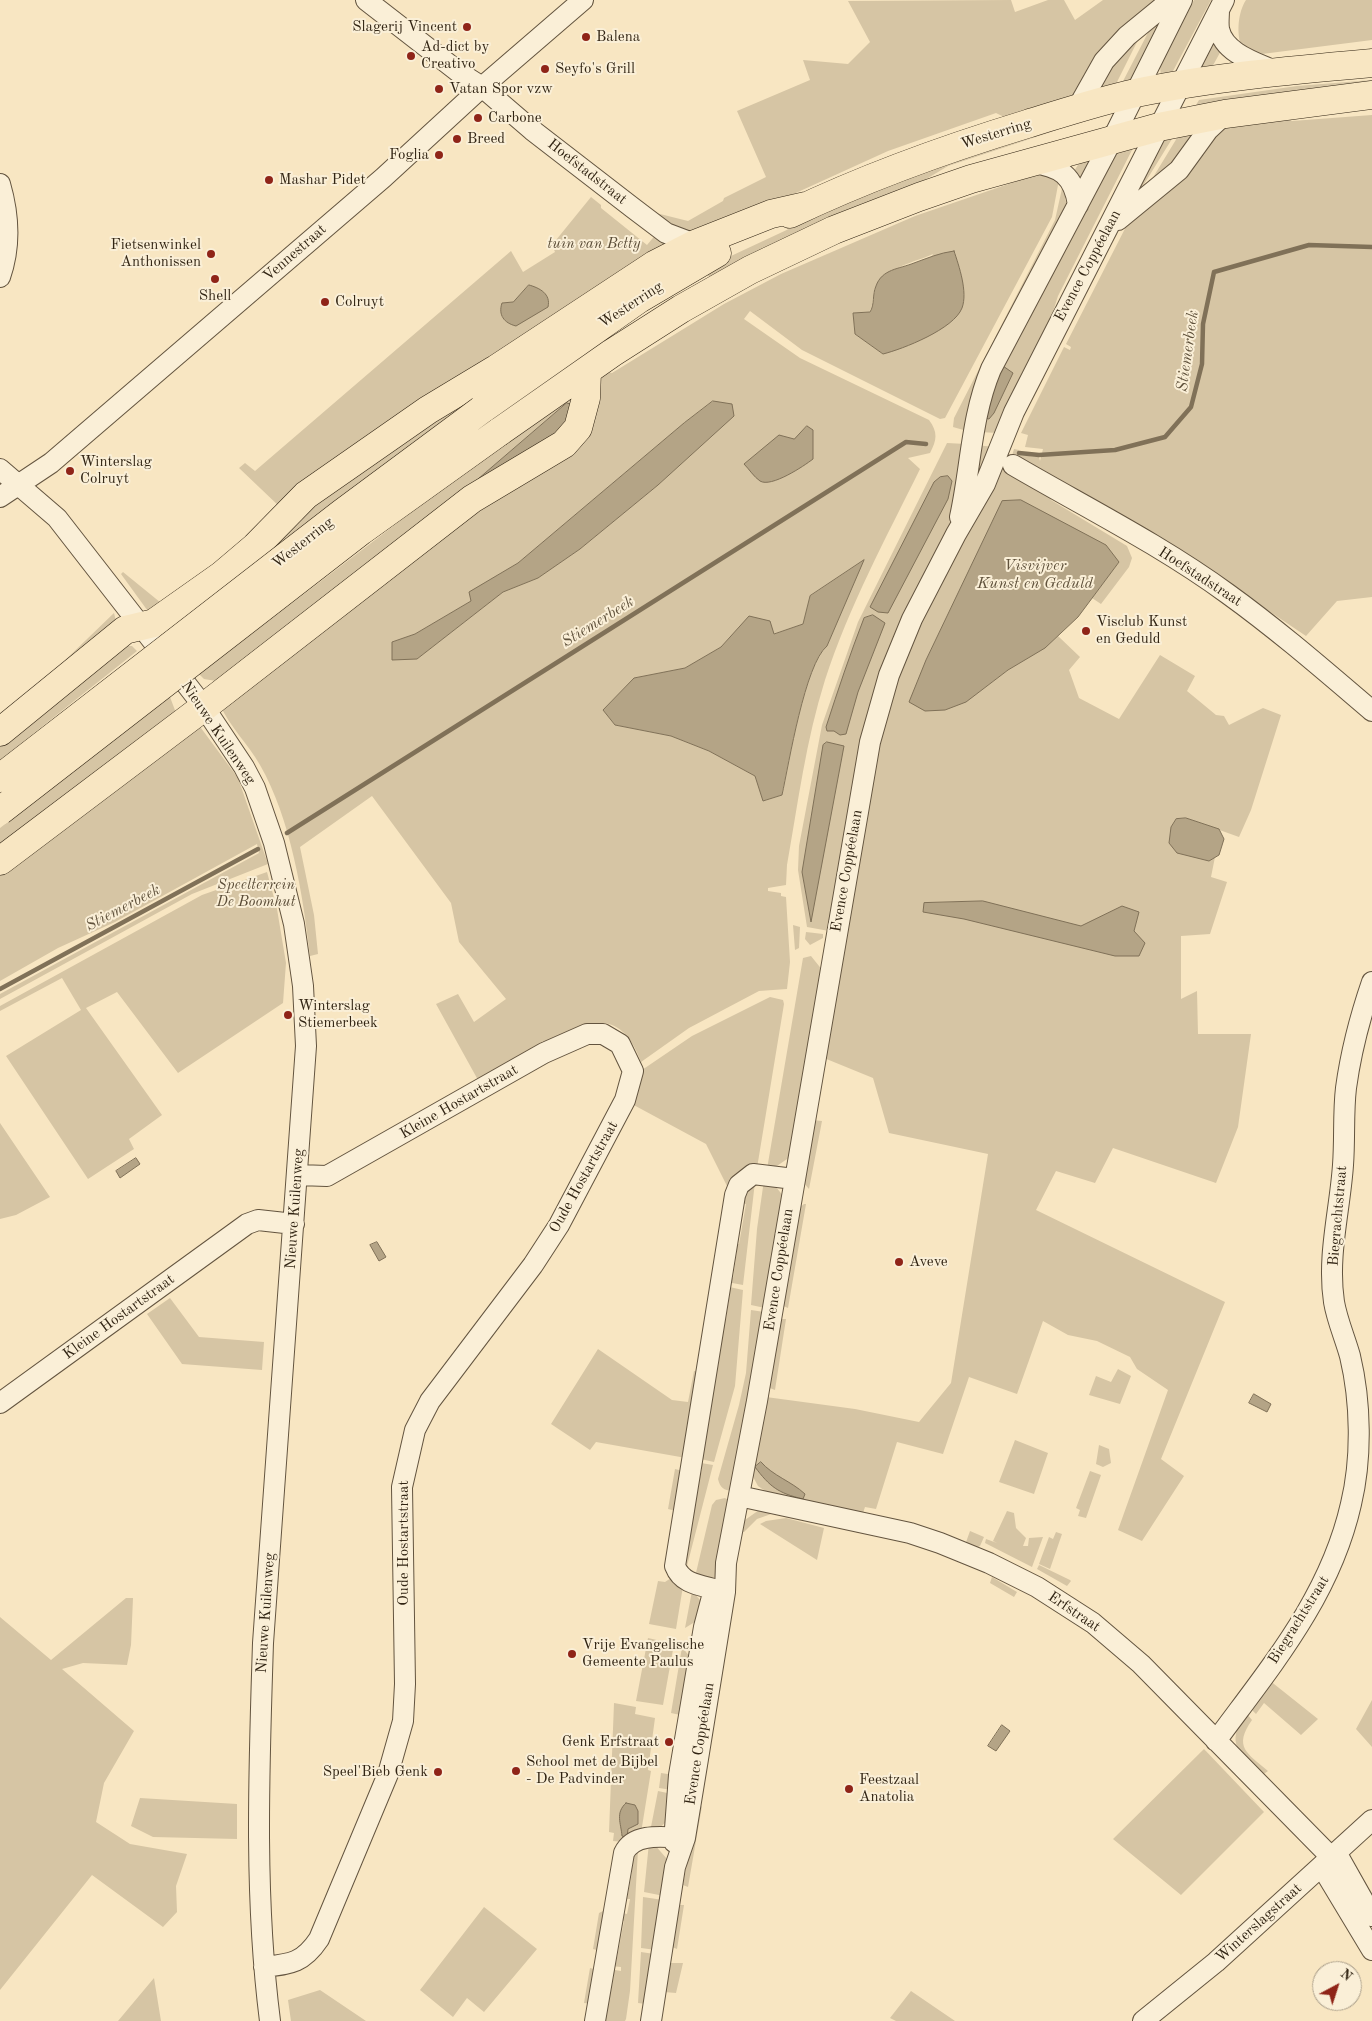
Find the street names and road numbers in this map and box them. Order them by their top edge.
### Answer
street label: Westerring [959,115,1033,153]
street label: Hoefstadstraat [544,135,630,209]
street label: Evence Coppéelaan [1051,207,1125,325]
street label: Vennestraat [260,221,330,285]
street label: Westerring [596,278,666,332]
street label: Westerring [269,514,337,572]
street label: Hoefstadstraat [1155,543,1245,611]
street label: Nieuwe Kuilenweg [177,678,259,788]
street label: Evence Coppéelaan [827,808,867,934]
street label: Kleine Hostartstraat [397,1061,521,1143]
street label: Oude Hostartstraat [546,1118,622,1236]
street label: Nieuwe Kuilenweg [282,1148,308,1270]
street label: Biegrachtstraat [1325,1165,1351,1267]
street label: Evence Coppéelaan [760,1207,798,1333]
street label: Kleine Hostartstraat [60,1271,178,1363]
street label: Oude Hostartstraat [395,1480,413,1606]
street label: Nieuwe Kuilenweg [253,1552,279,1674]
street label: Biegrachtstraat [1265,1572,1333,1668]
street label: Erfstraat [1044,1588,1104,1636]
street label: Evence Coppéelaan [681,1681,719,1807]
street label: Winterslagstraat [1212,1880,1306,1966]

